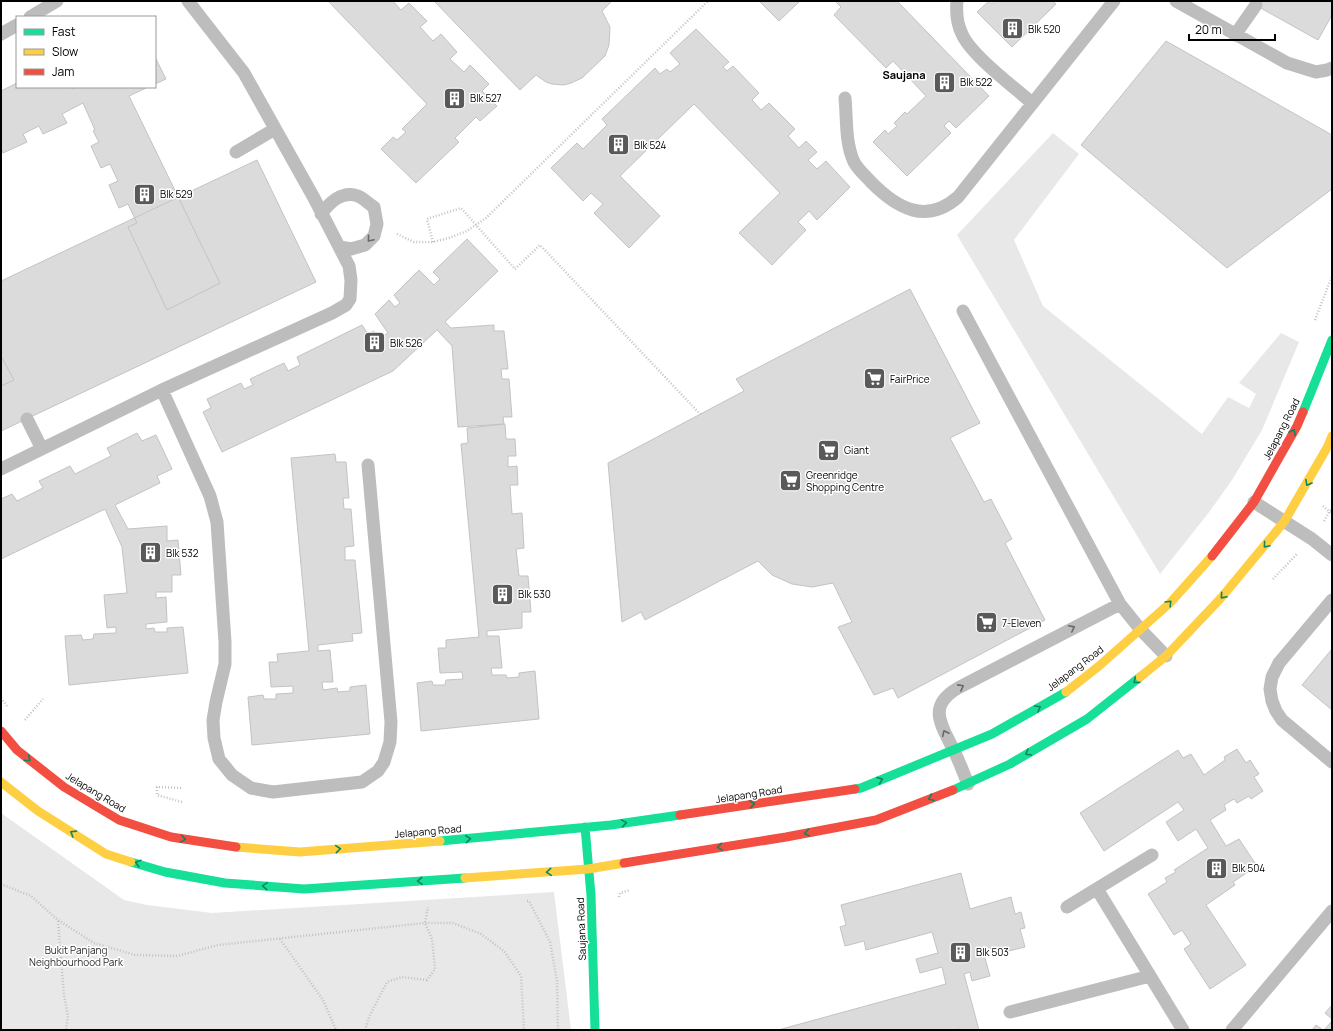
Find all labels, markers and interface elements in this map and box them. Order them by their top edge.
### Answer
legend [16,16,156,88]
building icon: Blk 520 [999,16,1025,42]
scale bar [1189,16,1275,42]
text: 20 m [1195,21,1222,38]
place label: Blk 520 [1028,22,1061,36]
text: Fast [52,23,76,40]
text: Slow [52,43,78,60]
text: Jam [52,63,74,80]
district label: Saujana [882,67,926,82]
building icon: Blk 522 [931,69,957,95]
place label: Blk 522 [960,75,993,89]
building icon: Blk 527 [442,85,468,111]
place label: Blk 527 [470,91,502,105]
building icon: Blk 524 [606,132,632,158]
place label: Blk 524 [634,138,666,152]
building icon: Blk 529 [132,181,158,207]
place label: Blk 529 [160,187,193,201]
one-way arrow [368,234,375,241]
building icon: Blk 526 [362,330,388,356]
place label: Blk 526 [390,336,423,350]
supermarket icon: FairPrice [861,366,887,392]
place label: FairPrice [890,372,930,386]
street label: Jelapang Road [1259,396,1303,462]
one-way arrow [1289,429,1296,436]
supermarket icon: Giant [816,437,842,463]
place label: Giant [844,443,869,457]
supermarket icon: Greenridge Shopping Centre [778,468,804,494]
place label: Greenridge Shopping Centre [806,468,884,494]
one-way arrow [1305,479,1312,486]
building icon: Blk 532 [138,540,164,566]
one-way arrow [1264,540,1271,547]
place label: Blk 532 [166,546,199,560]
building icon: Blk 530 [489,581,515,607]
place label: Blk 530 [518,587,551,601]
one-way arrow [1220,591,1227,599]
one-way arrow [1164,600,1172,608]
supermarket icon: 7-Eleven [974,610,1000,636]
place label: 7-Eleven [1002,616,1041,630]
one-way arrow [1068,625,1076,633]
street label: Jelapang Road [1044,642,1106,694]
one-way arrow [1134,676,1141,683]
one-way arrow [957,684,964,692]
one-way arrow [1034,705,1042,712]
one-way arrow [942,730,950,738]
one-way arrow [1025,748,1032,755]
one-way arrow [24,754,31,761]
street label: Jelapang Road [63,769,129,815]
one-way arrow [875,777,883,785]
street label: Jelapang Road [715,782,783,806]
one-way arrow [928,794,935,802]
one-way arrow [749,800,755,809]
one-way arrow [621,820,627,828]
street label: Jelapang Road [394,821,462,841]
one-way arrow [804,828,810,837]
one-way arrow [70,831,77,838]
one-way arrow [180,834,187,843]
one-way arrow [465,834,471,843]
one-way arrow [717,843,723,851]
one-way arrow [335,844,341,853]
building icon: Blk 504 [1203,855,1229,881]
one-way arrow [134,859,141,868]
place label: Blk 504 [1232,861,1265,875]
one-way arrow [546,867,553,876]
one-way arrow [417,876,423,885]
one-way arrow [262,881,268,890]
street label: Saujana Road [573,897,589,961]
building icon: Blk 503 [947,939,973,965]
park label: Bukit Panjang Neighbourhood Park [29,943,124,969]
place label: Blk 503 [976,945,1009,959]

